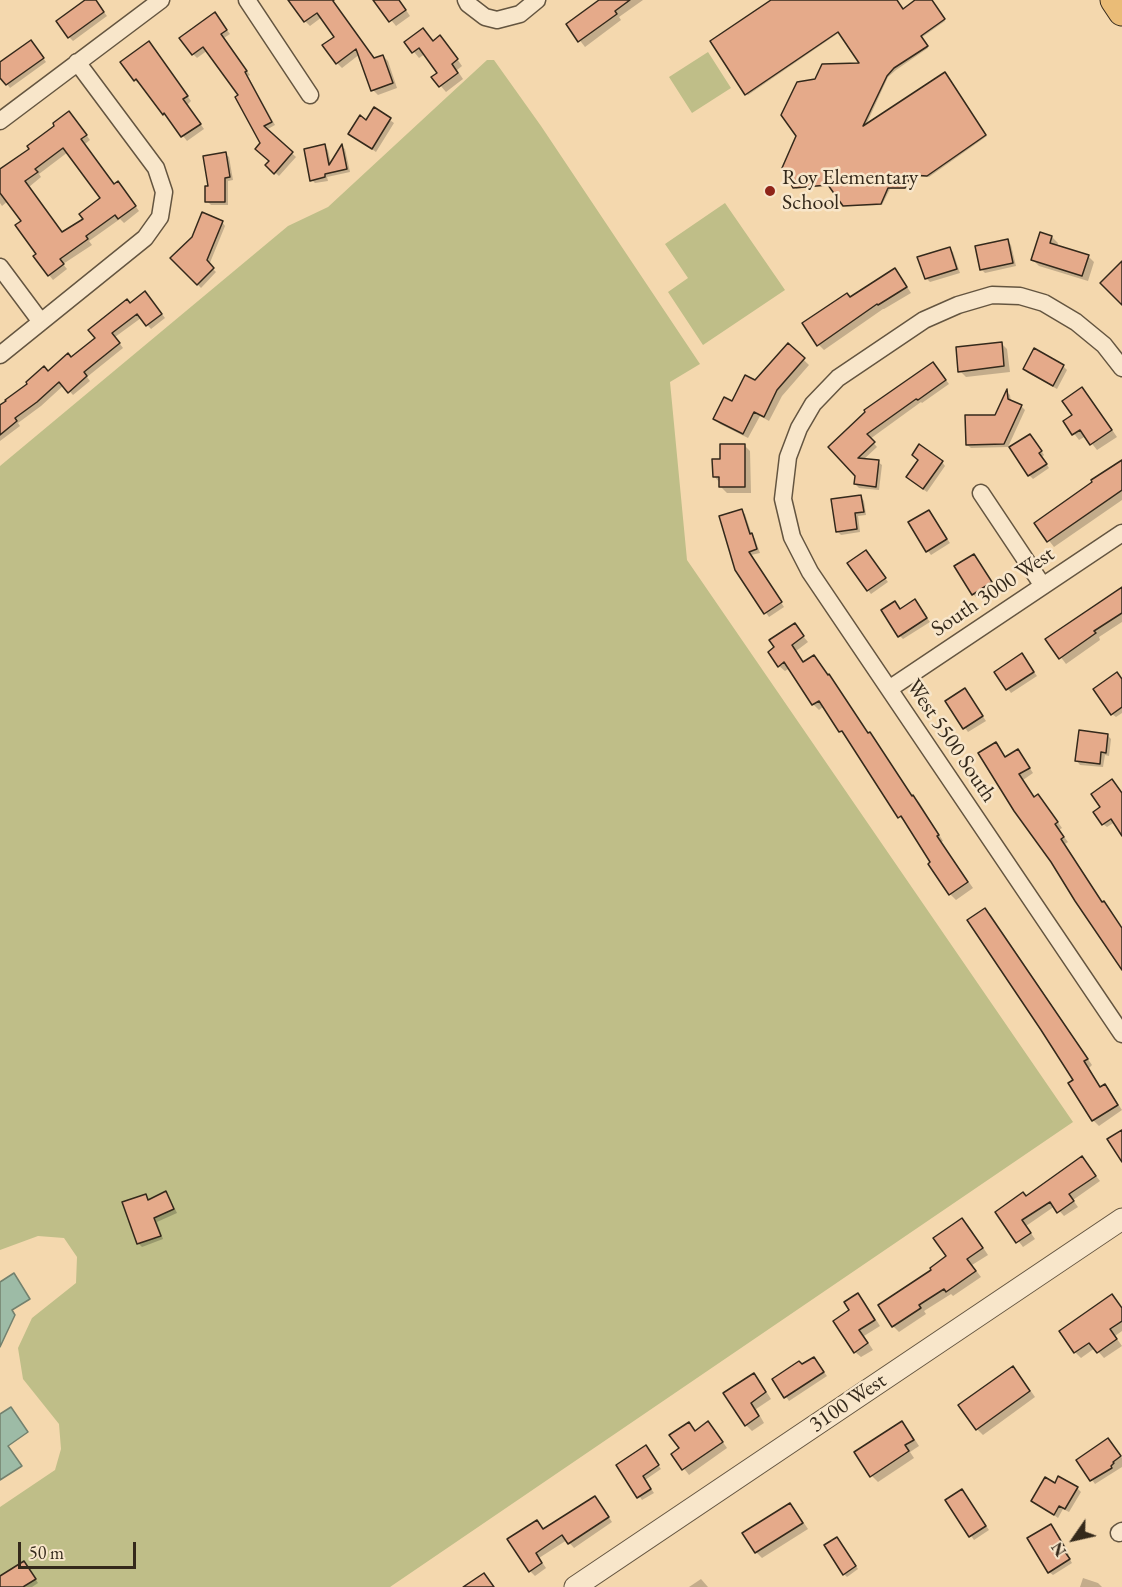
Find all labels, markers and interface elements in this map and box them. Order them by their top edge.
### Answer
place label: Roy Elementary School [782,165,918,216]
marker: Roy Elementary School [763,184,777,198]
street label: South 3000 West [927,541,1059,643]
street label: West 5500 South [900,675,1002,807]
street label: 3100 West [804,1368,892,1438]
north arrow [1044,1509,1104,1569]
scale bar [21,1530,140,1568]
text: N [1046,1538,1071,1561]
text: 50 m [29,1541,64,1564]

